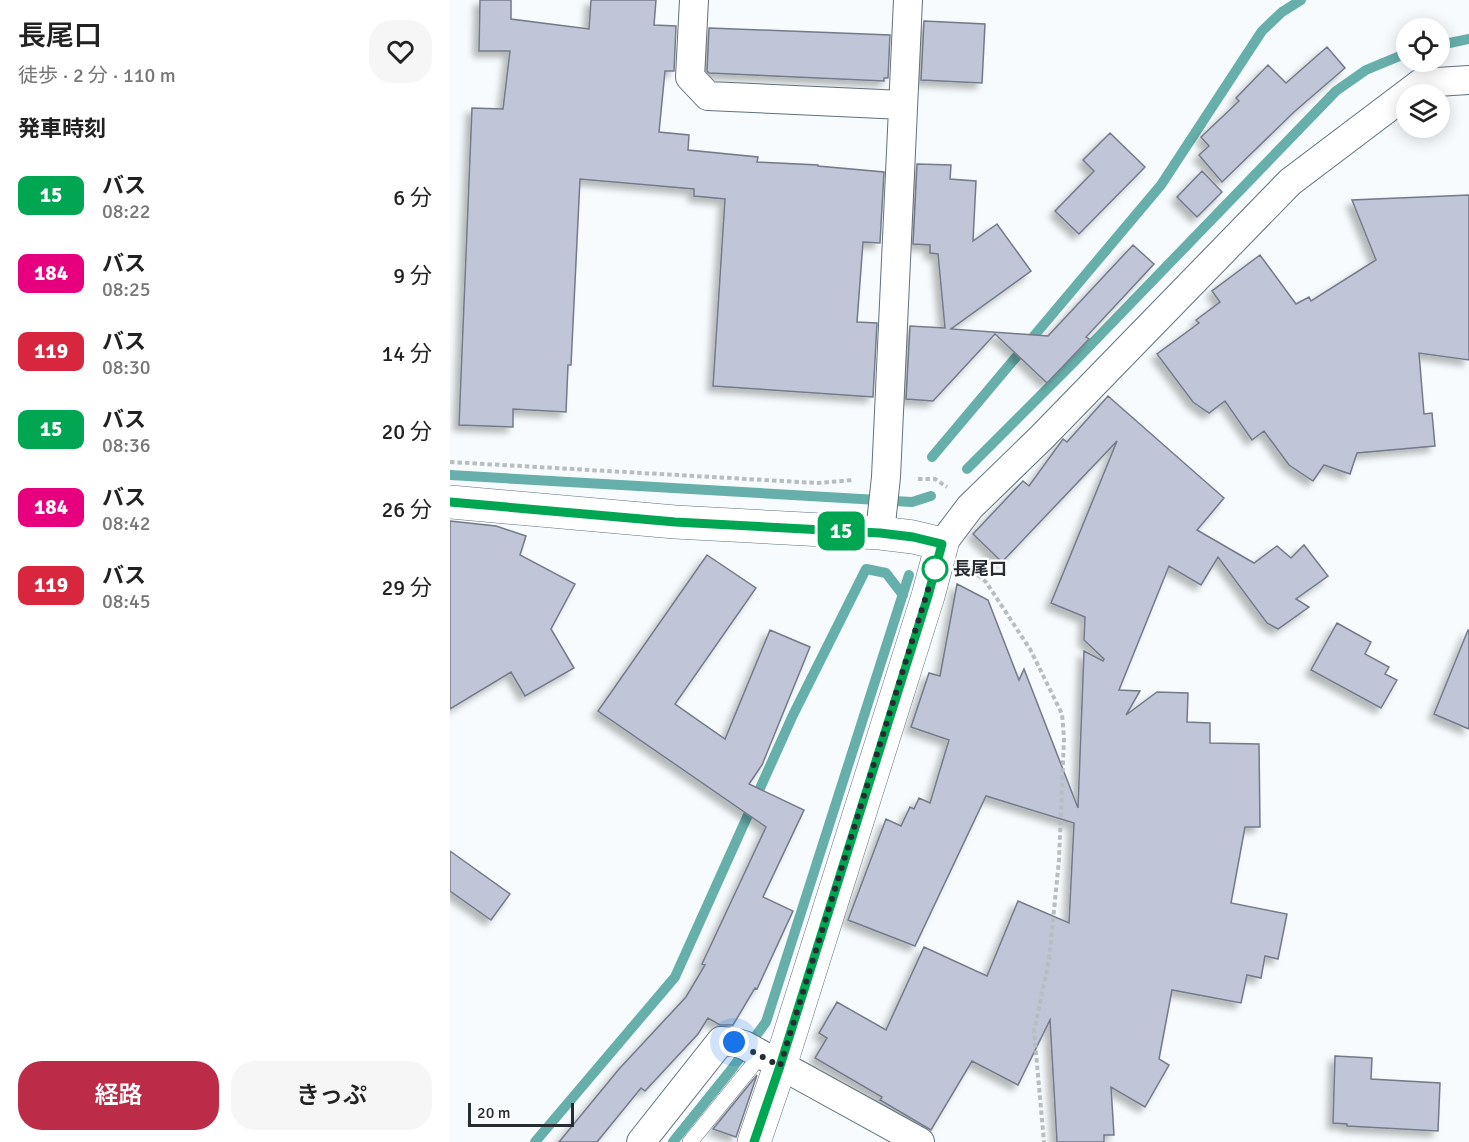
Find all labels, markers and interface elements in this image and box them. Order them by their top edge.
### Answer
map controls [1396,18,1450,138]
button: locate [1396,18,1450,72]
text: 長尾口 [18,19,102,53]
button: heart [369,20,432,83]
text: 徒歩 · 2 分 · 110 m [18,63,176,88]
button: layers [1396,84,1450,138]
text: 発車時刻 [18,115,106,142]
text: バス [102,172,146,199]
text: 15 [40,182,62,208]
text: 6 分 [393,184,432,211]
text: 08:22 [102,199,151,224]
text: バス [102,250,146,277]
text: 184 [34,260,68,286]
text: 9 分 [393,262,432,289]
text: 08:25 [102,277,151,302]
text: バス [102,328,146,355]
text: 119 [34,338,68,364]
text: 14 分 [381,340,432,367]
text: 08:30 [102,355,151,380]
text: バス [102,406,146,433]
text: 15 [40,416,62,442]
text: 20 分 [381,418,432,445]
text: 08:36 [102,433,151,458]
text: バス [102,484,146,511]
text: 184 [34,494,68,520]
text: 26 分 [381,496,432,523]
text: 08:42 [102,511,151,536]
line badge: 15 [814,512,868,550]
text: 15 [830,518,852,544]
marker: 長尾口 [922,556,948,582]
place label: 長尾口 [953,558,1007,580]
text: バス [102,562,146,589]
text: 119 [34,572,68,598]
text: 29 分 [381,574,432,601]
text: 08:45 [102,589,151,614]
your location [719,1027,749,1057]
button: 経路 [18,1061,219,1130]
button: きっぷ [231,1061,432,1130]
scale bar [468,1100,574,1128]
text: 20 m [477,1103,511,1123]

